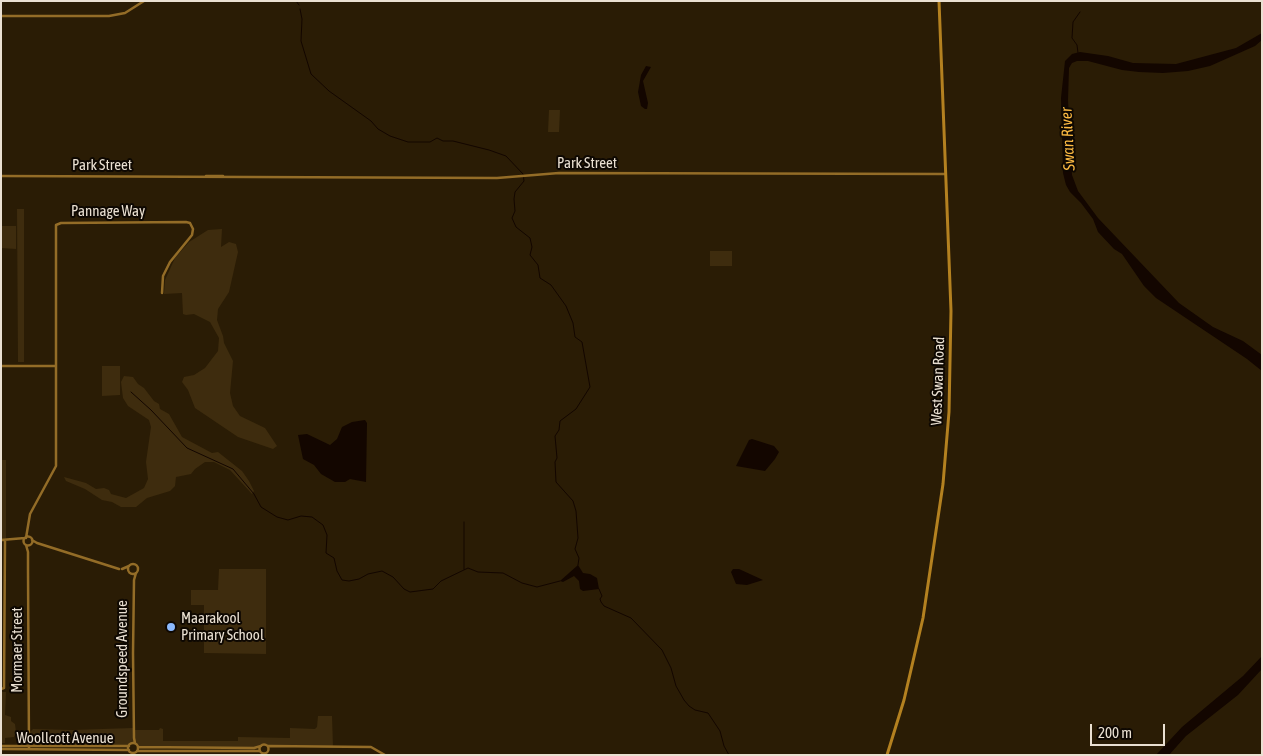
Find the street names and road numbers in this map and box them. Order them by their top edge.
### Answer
street label: Park Street [557,154,617,172]
street label: Park Street [72,156,132,174]
street label: Pannage Way [71,202,145,220]
street label: West Swan Road [927,336,949,426]
street label: Groundspeed Avenue [113,600,131,718]
street label: Mormaer Street [8,607,26,693]
street label: Woollcott Avenue [16,729,114,747]

